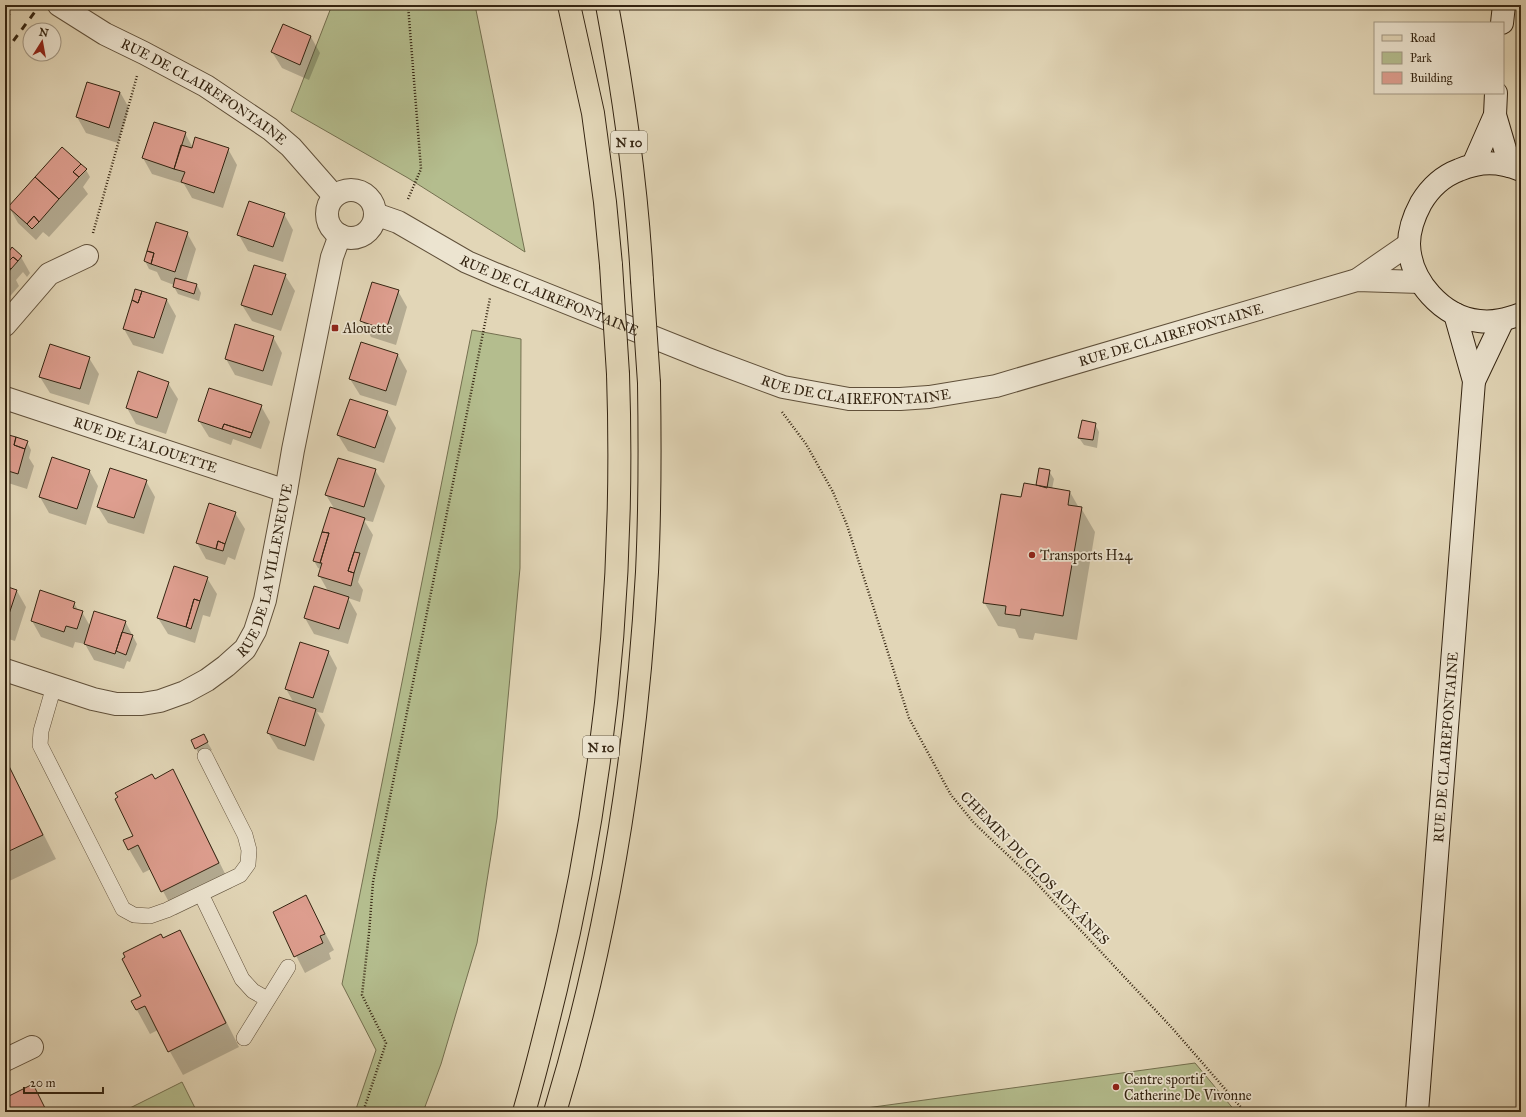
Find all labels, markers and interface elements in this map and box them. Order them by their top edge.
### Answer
north arrow [22,22,62,62]
legend [1374,22,1504,94]
text: N [38,25,50,40]
text: Road [1410,31,1436,45]
street label: RUE DE CLAIREFONTAINE [118,35,290,149]
text: Park [1410,51,1432,65]
text: Building [1410,71,1453,86]
road number: N 10 [611,131,647,153]
street label: RUE DE CLAIREFONTAINE [457,252,641,340]
street label: RUE DE CLAIREFONTAINE [1077,300,1265,370]
place label: Alouette [342,320,393,337]
marker: Alouette [330,323,340,333]
street label: RUE DE CLAIREFONTAINE [759,372,952,408]
street label: RUE DE L'ALOUETTE [71,413,219,477]
street label: RUE DE LA VILLENEUVE [234,482,296,661]
place label: Transports H24 [1040,547,1134,564]
marker: Transports H24 [1027,550,1037,560]
street label: RUE DE CLAIREFONTAINE [1430,651,1462,843]
road number: N 10 [583,736,619,758]
street label: CHEMIN DU CLOS AUX ÂNES [957,787,1113,949]
scale bar [24,1069,103,1095]
place label: Centre sportif Catherine De Vivonne [1124,1071,1252,1104]
text: 20 m [30,1076,56,1090]
marker: Centre sportif Catherine De Vivonne [1111,1082,1121,1092]

